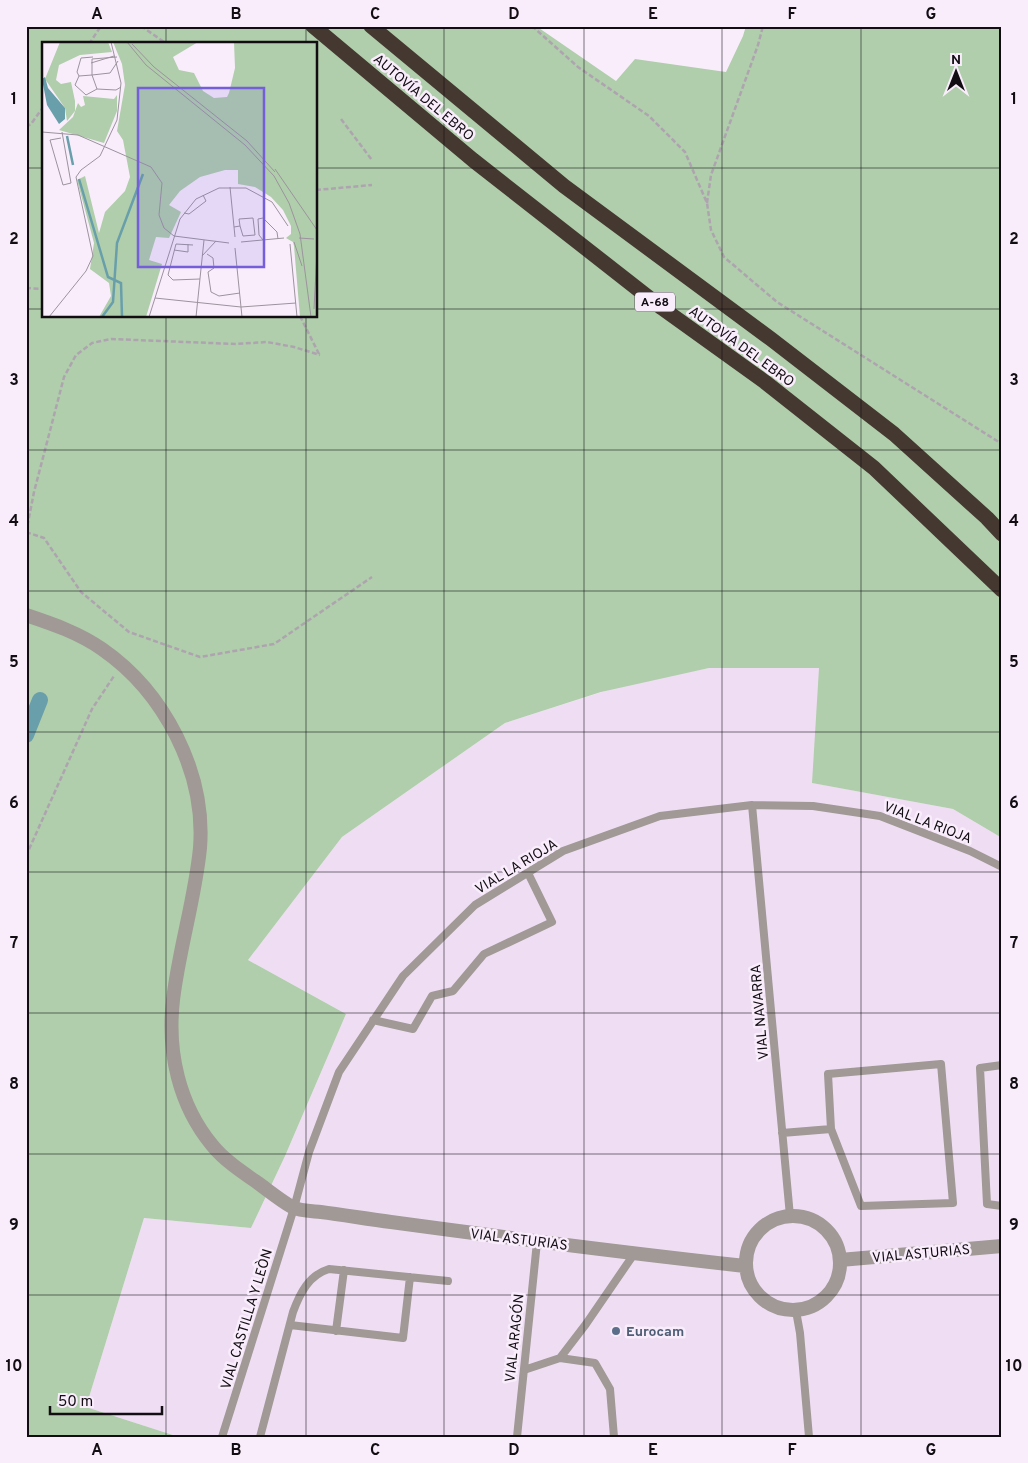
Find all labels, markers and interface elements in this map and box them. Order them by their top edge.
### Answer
text: A [91,5,103,25]
text: B [230,5,242,25]
text: C [370,5,380,25]
text: D [508,5,520,25]
text: E [648,5,658,25]
text: F [787,5,797,25]
text: G [926,5,936,25]
inset map [42,42,318,318]
north arrow [930,48,980,98]
street label: AUTOVÍA DEL EBRO [369,50,477,145]
text: N [951,52,961,69]
text: 1 [11,90,17,110]
text: 1 [1011,90,1017,110]
text: 2 [9,230,19,250]
text: 2 [1009,230,1019,250]
road number: A-68 [635,292,675,312]
street label: AUTOVÍA DEL EBRO [685,303,798,391]
text: 3 [9,371,19,391]
text: 3 [1009,371,1019,391]
text: 4 [9,512,19,532]
text: 4 [1009,512,1019,532]
text: 5 [9,653,19,673]
text: 5 [1009,653,1019,673]
text: 6 [9,794,19,814]
text: 6 [1009,794,1019,814]
street label: VIAL LA RIOJA [881,799,974,848]
street label: VIAL LA RIOJA [473,836,561,898]
text: 7 [10,934,18,954]
text: 7 [1010,934,1018,954]
street label: VIAL NAVARRA [748,964,773,1060]
text: 8 [9,1075,19,1095]
text: 8 [1009,1075,1019,1095]
text: 9 [9,1216,19,1236]
text: 9 [1009,1216,1019,1236]
street label: VIAL ASTURIAS [469,1226,569,1255]
street label: VIAL ASTURIAS [872,1242,971,1267]
street label: VIAL CASTILLA Y LEÒN [217,1247,277,1392]
street label: VIAL ARAGÓN [501,1293,529,1383]
place label: Eurocam [626,1324,684,1341]
marker: Eurocam [610,1325,622,1337]
text: 10 [6,1357,22,1377]
text: 10 [1006,1357,1022,1377]
scale bar [50,1383,162,1415]
text: 50 m [58,1393,93,1412]
text: A [91,1441,103,1461]
text: B [230,1441,242,1461]
text: C [370,1441,380,1461]
text: D [508,1441,520,1461]
text: E [648,1441,658,1461]
text: F [787,1441,797,1461]
text: G [926,1441,936,1461]

